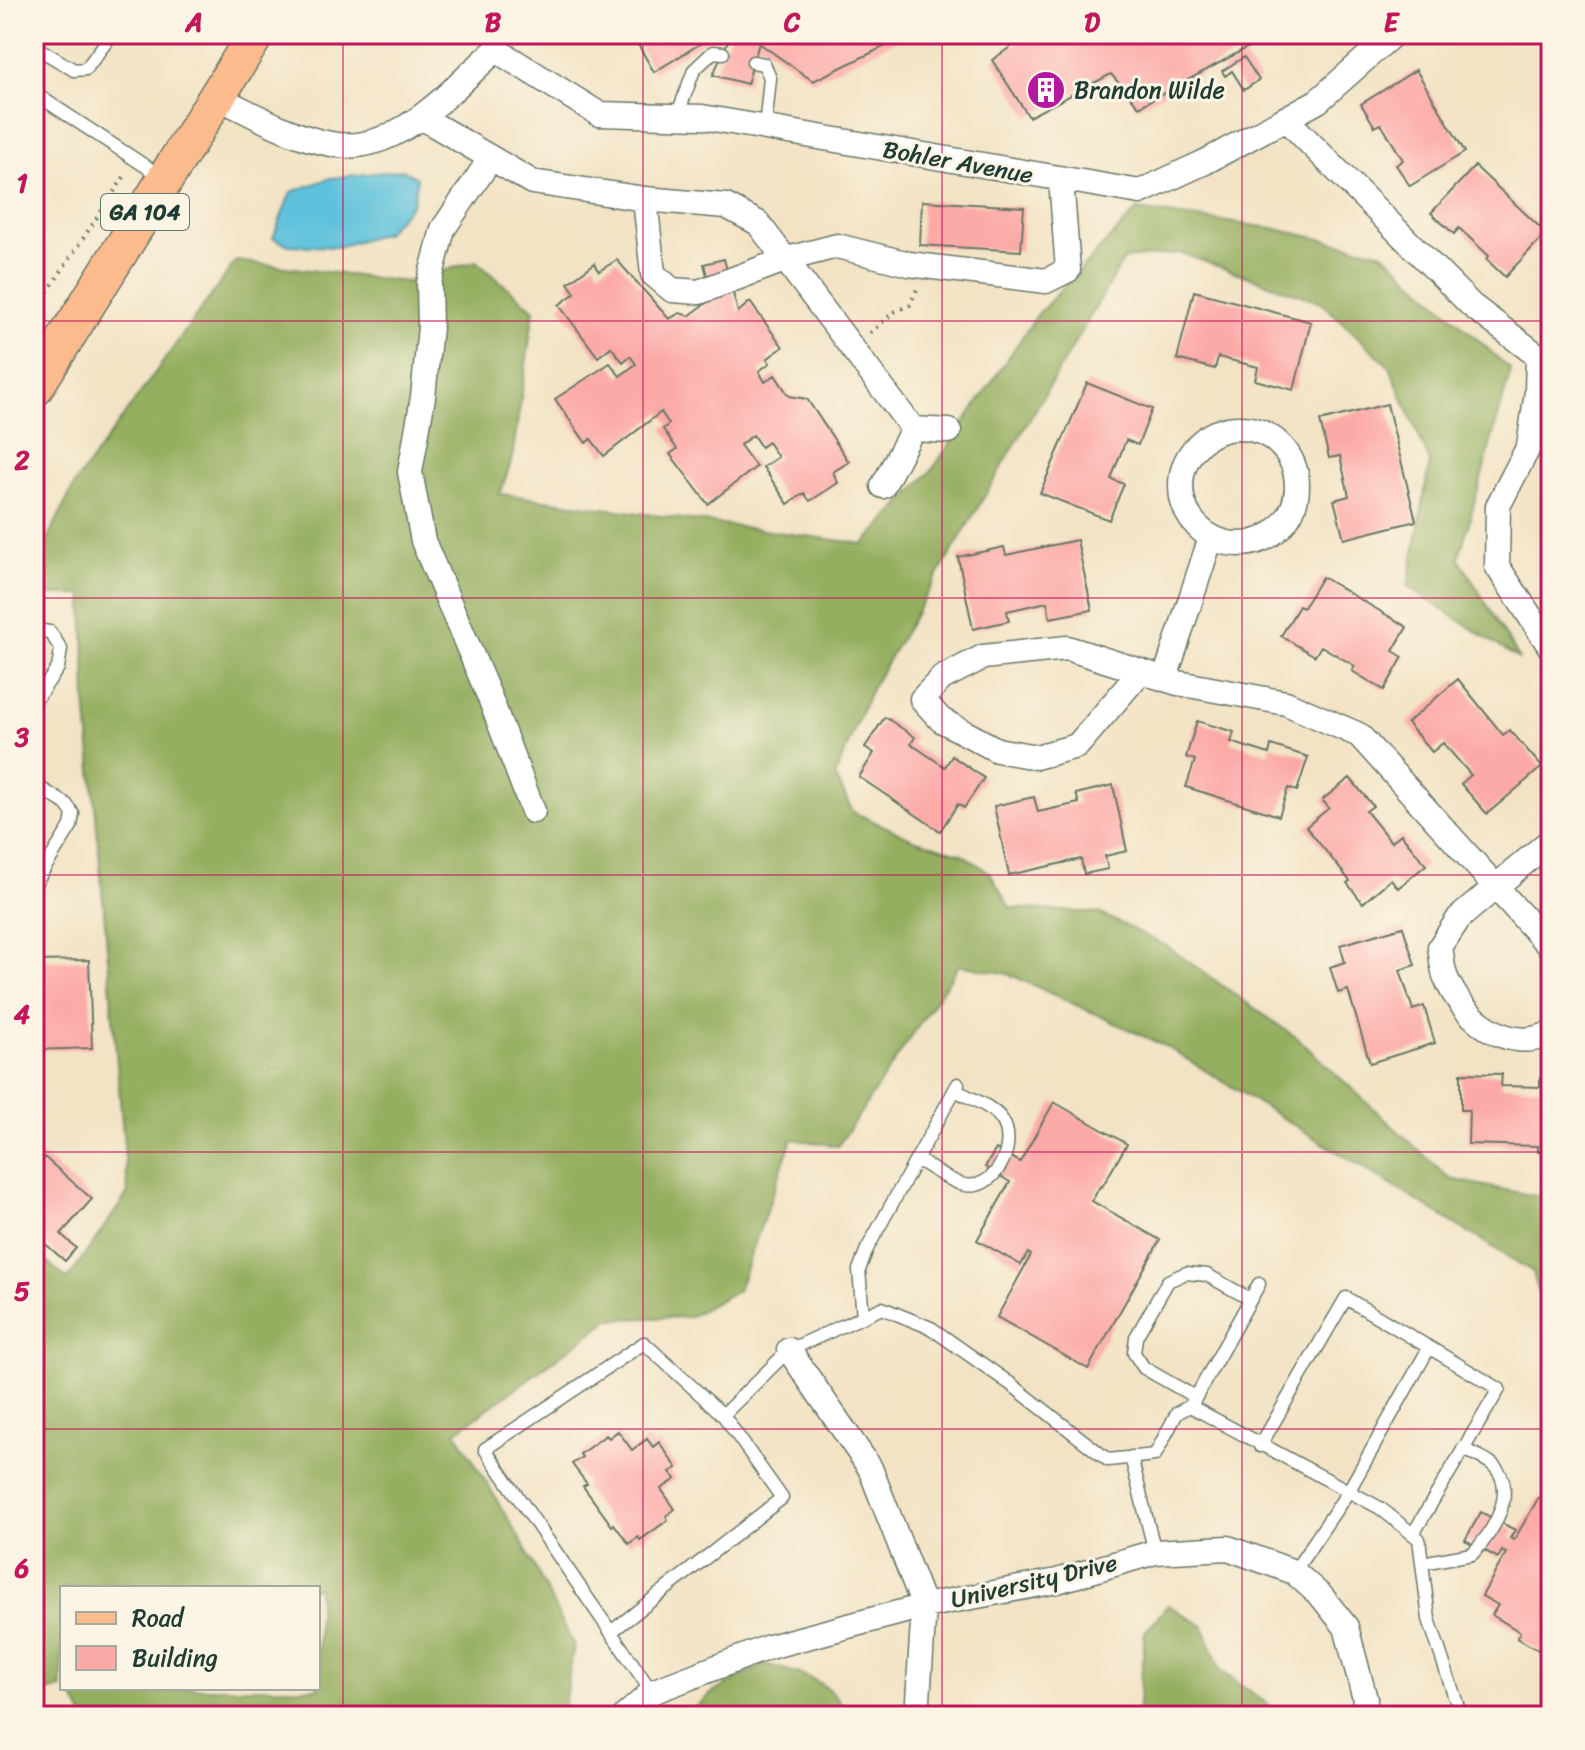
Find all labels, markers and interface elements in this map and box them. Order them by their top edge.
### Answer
text: A [184,0,203,45]
text: B [485,0,502,45]
text: C [783,0,801,45]
text: D [1084,0,1100,45]
text: E [1384,0,1401,45]
building icon: Brandon Wilde [1025,69,1067,111]
place label: Brandon Wilde [1074,69,1225,111]
street label: Bohler Avenue [880,128,1036,196]
text: 1 [16,160,28,206]
road number: GA 104 [101,194,189,230]
text: 2 [13,437,30,483]
text: 3 [14,714,30,760]
text: 4 [14,991,30,1037]
text: 5 [14,1268,30,1314]
street label: University Drive [947,1541,1121,1621]
text: 6 [14,1545,30,1591]
legend [60,1586,320,1690]
text: Road [132,1597,186,1639]
text: Building [132,1637,218,1679]

